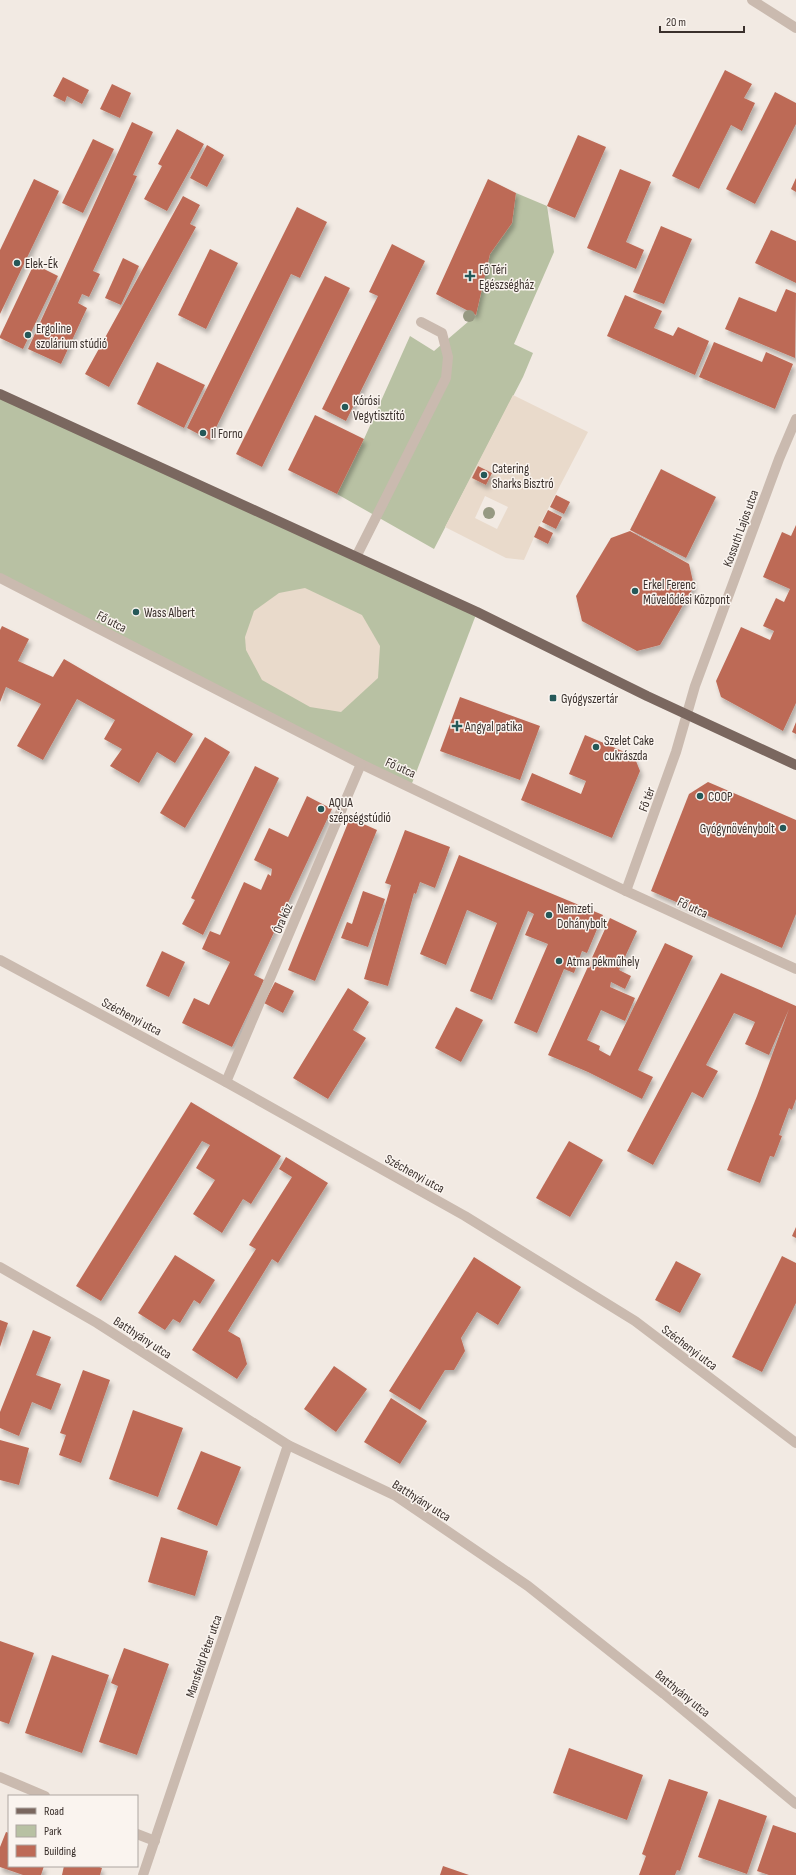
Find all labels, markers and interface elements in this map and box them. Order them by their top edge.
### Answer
scale bar [660,8,744,34]
text: 20 m [666,15,686,30]
place label: Elek-Ék [25,256,58,272]
marker: Elek-Ék [12,258,22,268]
place label: Fő Téri Egészségház [479,262,535,293]
marker: Fő Téri Egészségház [464,270,476,282]
place label: Ergoline szolárium stúdió [36,321,107,352]
marker: Ergoline szolárium stúdió [23,330,33,340]
place label: Kórósi Vegytisztító [353,393,405,424]
marker: Kórósi Vegytisztító [340,402,350,412]
place label: Il Forno [211,426,243,442]
marker: Il Forno [198,428,208,438]
place label: Catering Sharks Bisztró [492,461,554,492]
marker: Catering Sharks Bisztró [479,470,489,480]
street label: Kossuth Lajos utca [720,488,762,569]
place label: Erkel Ferenc Művelődési Központ [643,577,730,608]
marker: Erkel Ferenc Művelődési Központ [630,586,640,596]
place label: Wass Albert [144,605,195,621]
marker: Wass Albert [131,607,141,617]
street label: Fő utca [94,608,129,636]
place label: Gyógyszertár [561,691,619,707]
marker: Gyógyszertár [548,693,558,703]
place label: Angyal patika [464,719,522,735]
marker: Angyal patika [452,721,462,731]
place label: Szelet Cake cukrászda [604,733,654,764]
marker: Szelet Cake cukrászda [591,742,601,752]
street label: Fő utca [383,754,418,782]
street label: Fő tér [635,785,659,814]
place label: COOP [708,789,733,805]
marker: COOP [695,791,705,801]
place label: AQUA szépségstúdió [328,795,391,826]
marker: AQUA szépségstúdió [316,804,326,814]
place label: Gyógynövénybolt [700,821,775,837]
marker: Gyógynövénybolt [778,823,788,833]
street label: Fő utca [675,894,710,922]
street label: Óra köz [269,900,297,936]
place label: Nemzeti Dohánybolt [557,901,607,932]
marker: Nemzeti Dohánybolt [544,910,554,920]
place label: Atma pékműhely [566,954,640,970]
marker: Atma pékműhely [554,956,564,966]
street label: Széchenyi utca [99,994,164,1039]
street label: Széchenyi utca [382,1151,447,1197]
street label: Batthyány utca [110,1313,175,1363]
street label: Széchenyi utca [658,1322,720,1374]
street label: Batthyány utca [389,1477,454,1525]
street label: Mansfeld Péter utca [182,1613,226,1700]
street label: Batthyány utca [652,1667,713,1721]
legend [8,1795,138,1867]
text: Road [44,1804,64,1819]
text: Park [44,1824,62,1839]
text: Building [44,1844,76,1859]

